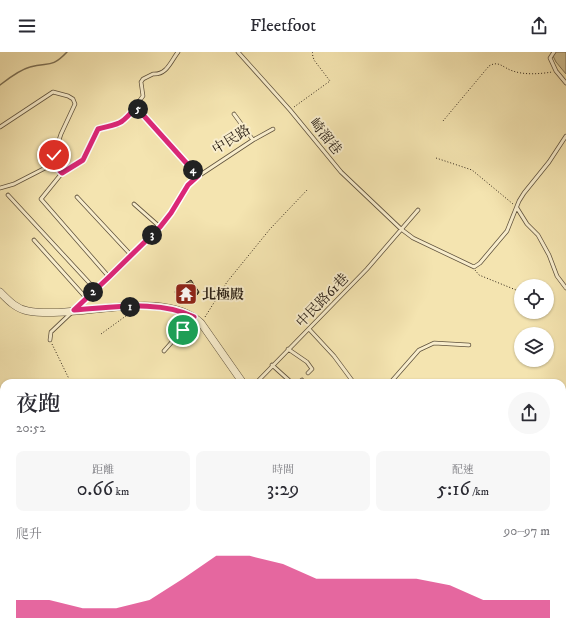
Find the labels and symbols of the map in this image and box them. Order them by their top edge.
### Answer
pin: 5 [128,99,148,119]
street label: 崎溜巷 [305,115,345,159]
street label: 中民路 [209,121,254,159]
pin [37,138,71,172]
pin: 4 [183,160,203,180]
pin: 3 [142,225,162,245]
street label: 中民路61巷 [293,270,353,332]
temple icon: 北極殿 [173,281,199,307]
pin: 2 [83,282,103,302]
place label: 北極殿 [202,286,244,304]
pin: 1 [120,297,140,317]
pin [166,313,200,347]

